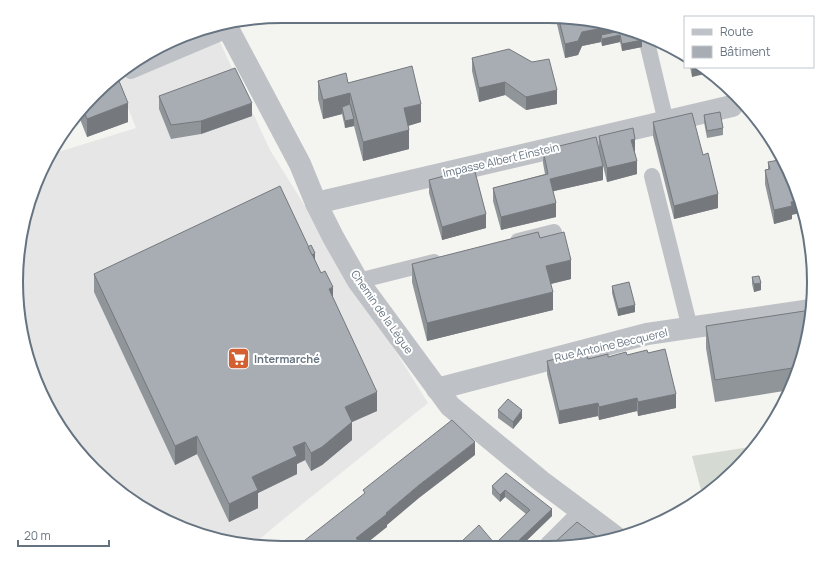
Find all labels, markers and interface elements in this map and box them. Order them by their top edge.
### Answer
legend [684,16,814,68]
text: Route [720,23,753,40]
text: Bâtiment [720,43,771,60]
street label: Impasse Albert Einstein [441,139,560,180]
street label: Chemin de la Lègue [348,267,417,357]
street label: Rue Antoine Becquerel [553,324,669,365]
supermarket icon: Intermarché [226,346,252,372]
place label: Intermarché [254,351,320,366]
scale bar [18,522,109,548]
text: 20 m [24,527,51,544]

